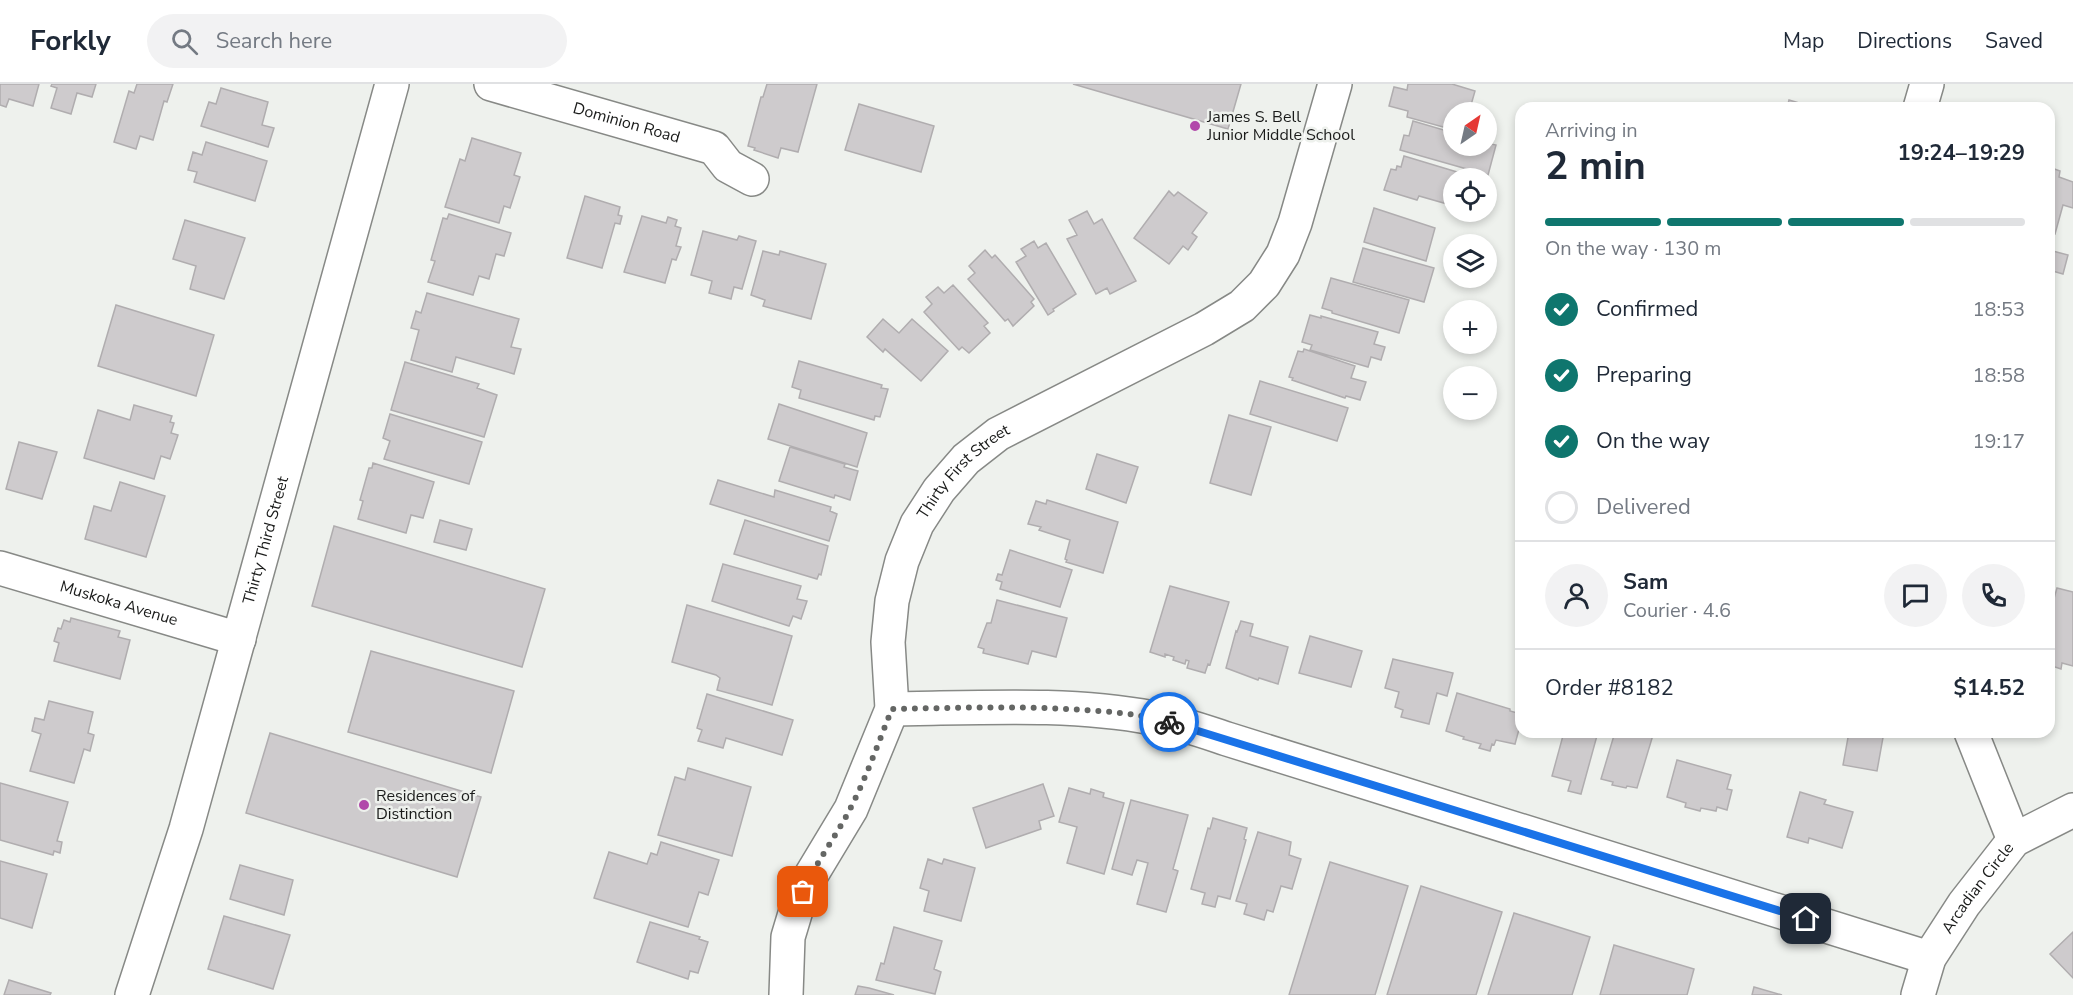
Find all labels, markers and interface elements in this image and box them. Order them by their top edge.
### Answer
search box [147,14,567,68]
text: Forkly [30,22,111,60]
icon: search [168,25,201,58]
text: Search here [216,26,332,56]
text: Map [1783,27,1824,55]
text: Directions [1857,27,1952,55]
text: Saved [1985,27,2043,55]
street label: Dominion Road [570,97,683,149]
north arrow [1443,102,1497,156]
map controls [1443,102,1497,420]
place label: James S. Bell Junior Middle School [1206,106,1355,146]
text: Arriving in [1545,117,1638,144]
marker: James S. Bell Junior Middle School [1188,119,1202,133]
text: 19:24–19:29 [1897,138,2025,168]
text: 2 min [1545,140,1646,193]
button: locate [1443,168,1497,222]
button: layers [1443,234,1497,288]
text: On the way · 130 m [1545,235,1721,262]
icon: check [1545,293,1578,326]
text: Confirmed [1596,294,1698,324]
text: 18:53 [1972,296,2025,323]
button: + [1443,300,1497,354]
icon: check [1545,359,1578,392]
text: Preparing [1596,360,1692,390]
text: 18:58 [1972,362,2025,389]
button: − [1443,366,1497,420]
street label: Thirty First Street [912,419,1014,523]
icon: check [1545,425,1578,458]
text: On the way [1596,426,1710,456]
text: 19:17 [1972,428,2025,455]
street label: Thirty Third Street [238,474,294,607]
text: Delivered [1596,492,1691,522]
button: person [1545,564,1608,627]
button: chat [1884,564,1947,627]
button: phone [1962,564,2025,627]
text: Sam [1623,567,1668,597]
street label: Muskoka Avenue [57,575,181,631]
text: Courier · 4.6 [1623,597,1731,624]
text: Order #8182 [1545,673,1674,703]
text: $14.52 [1954,673,2025,703]
courier [1139,692,1199,752]
icon: bike [1153,706,1186,739]
place label: Residences of Distinction [376,785,476,825]
marker: Residences of Distinction [357,798,371,812]
street label: Arcadian Circle [1937,838,2019,938]
pin [777,866,828,917]
icon: bag [786,875,819,908]
pin [1780,893,1831,944]
icon: home [1789,902,1822,935]

